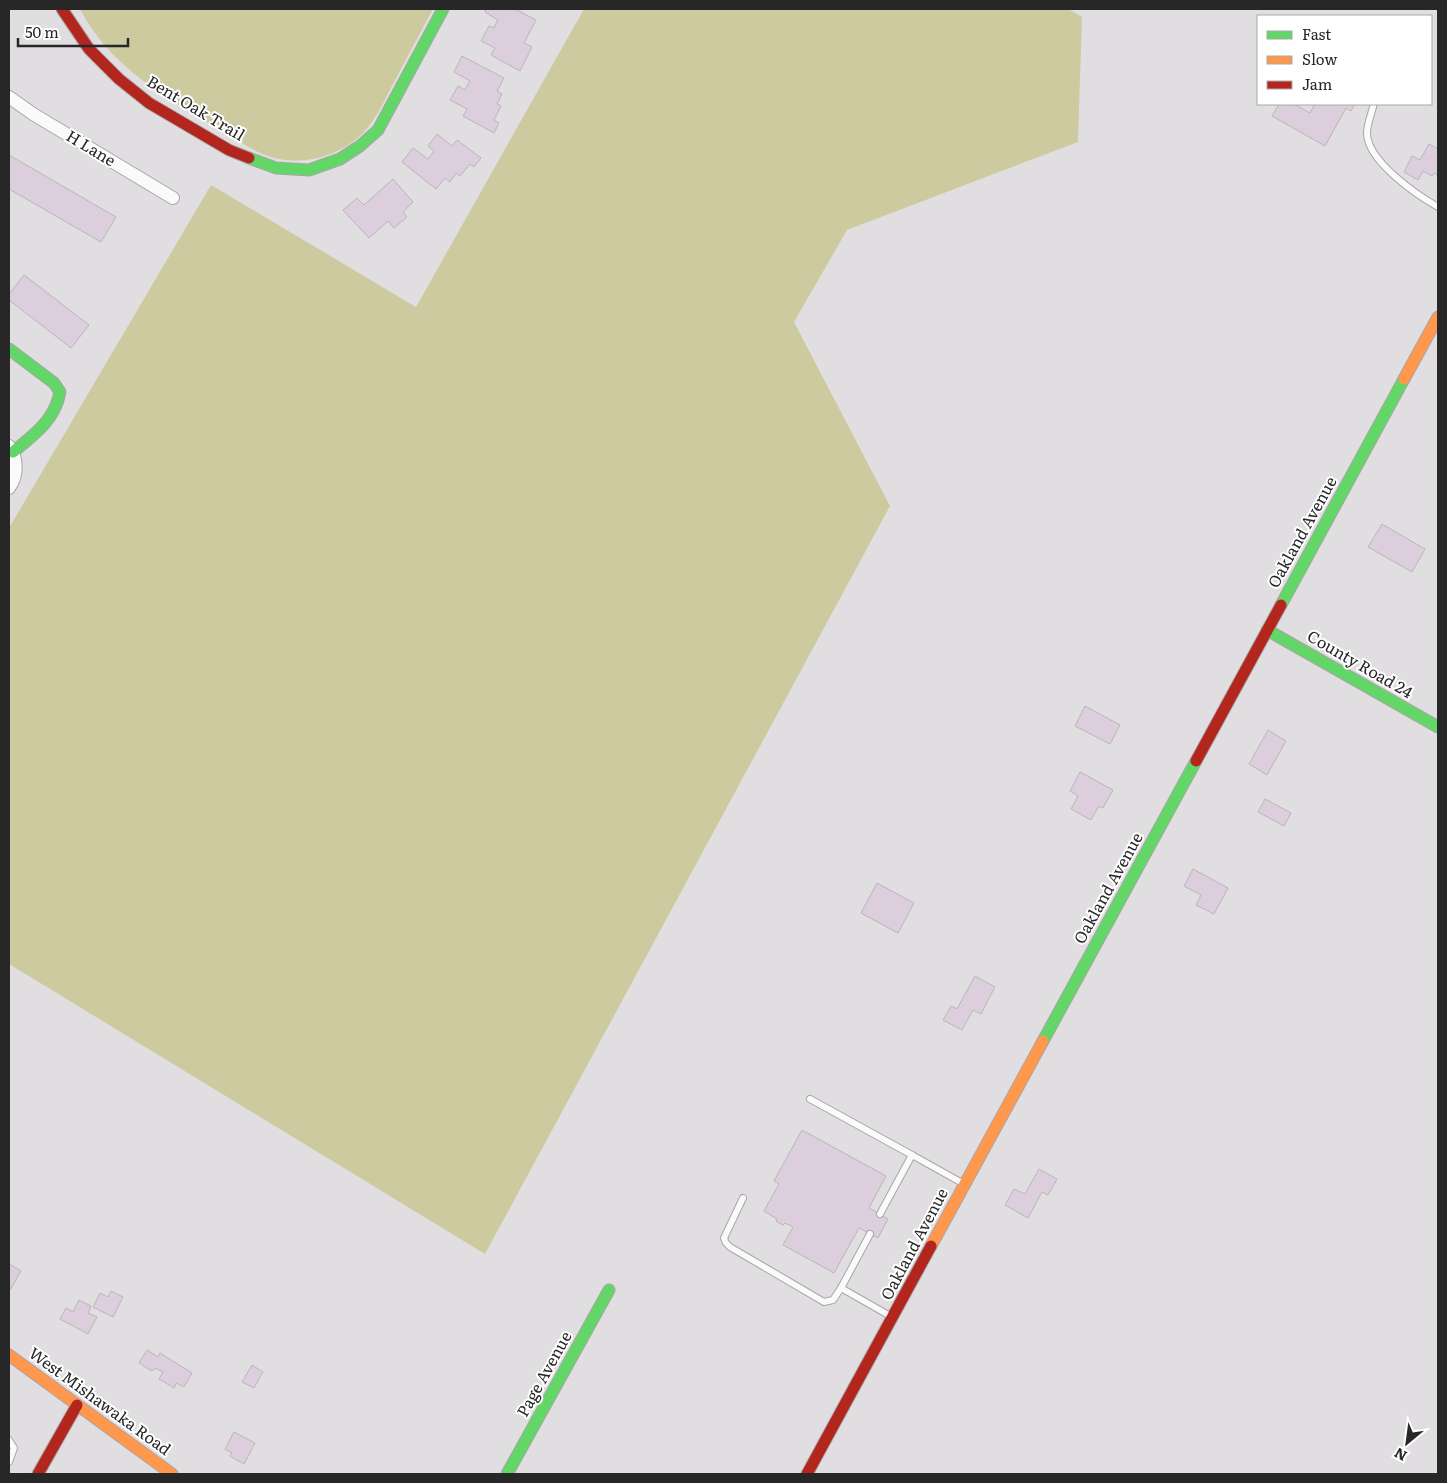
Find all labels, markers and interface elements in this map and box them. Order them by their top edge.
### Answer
scale bar [18,15,128,47]
legend [1257,15,1432,105]
text: 50 m [25,20,59,43]
text: Fast [1302,22,1331,45]
text: Slow [1302,47,1337,70]
street label: Bent Oak Trail [143,68,250,146]
text: Jam [1302,72,1333,95]
street label: H Lane [62,123,121,171]
street label: Oakland Avenue [1261,471,1342,592]
street label: County Road 24 [1303,623,1418,703]
street label: Oakland Avenue [1067,827,1148,948]
street label: Oakland Avenue [873,1183,953,1304]
street label: Page Avenue [510,1326,577,1421]
street label: West Mishawaka Road [25,1340,177,1460]
north arrow [1382,1418,1432,1468]
text: N [1390,1444,1410,1467]

